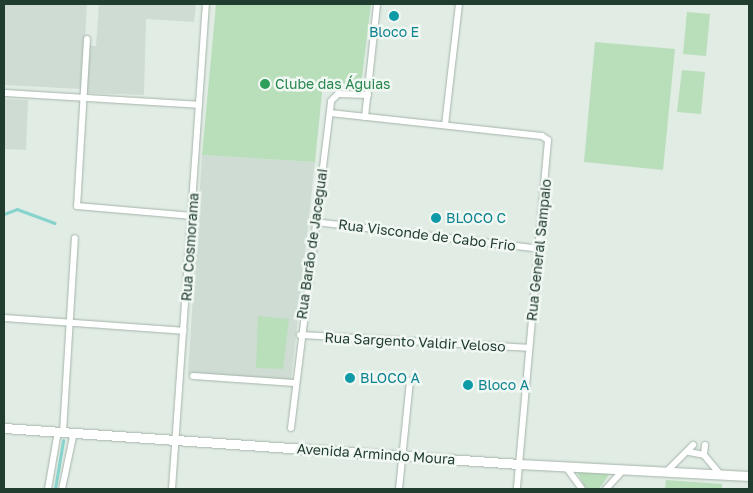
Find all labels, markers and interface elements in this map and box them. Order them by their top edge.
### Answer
marker: Bloco E [388,10,400,22]
place label: Bloco E [369,24,419,40]
place label: Clube das Águias [275,76,391,92]
marker: Clube das Águias [259,78,271,90]
street label: Rua Barão de Jaceguai [293,168,331,320]
street label: Rua General Sampaio [523,178,555,322]
street label: Rua Cosmorama [178,192,202,302]
place label: BLOCO C [446,210,506,226]
marker: BLOCO C [430,212,442,224]
street label: Rua Visconde de Cabo Frio [337,216,517,254]
street label: Rua Sargento Valdir Veloso [324,329,506,355]
place label: BLOCO A [360,370,420,386]
marker: BLOCO A [344,372,356,384]
place label: Bloco A [478,377,529,393]
marker: Bloco A [462,379,474,391]
street label: Avenida Armindo Moura [296,440,456,468]

